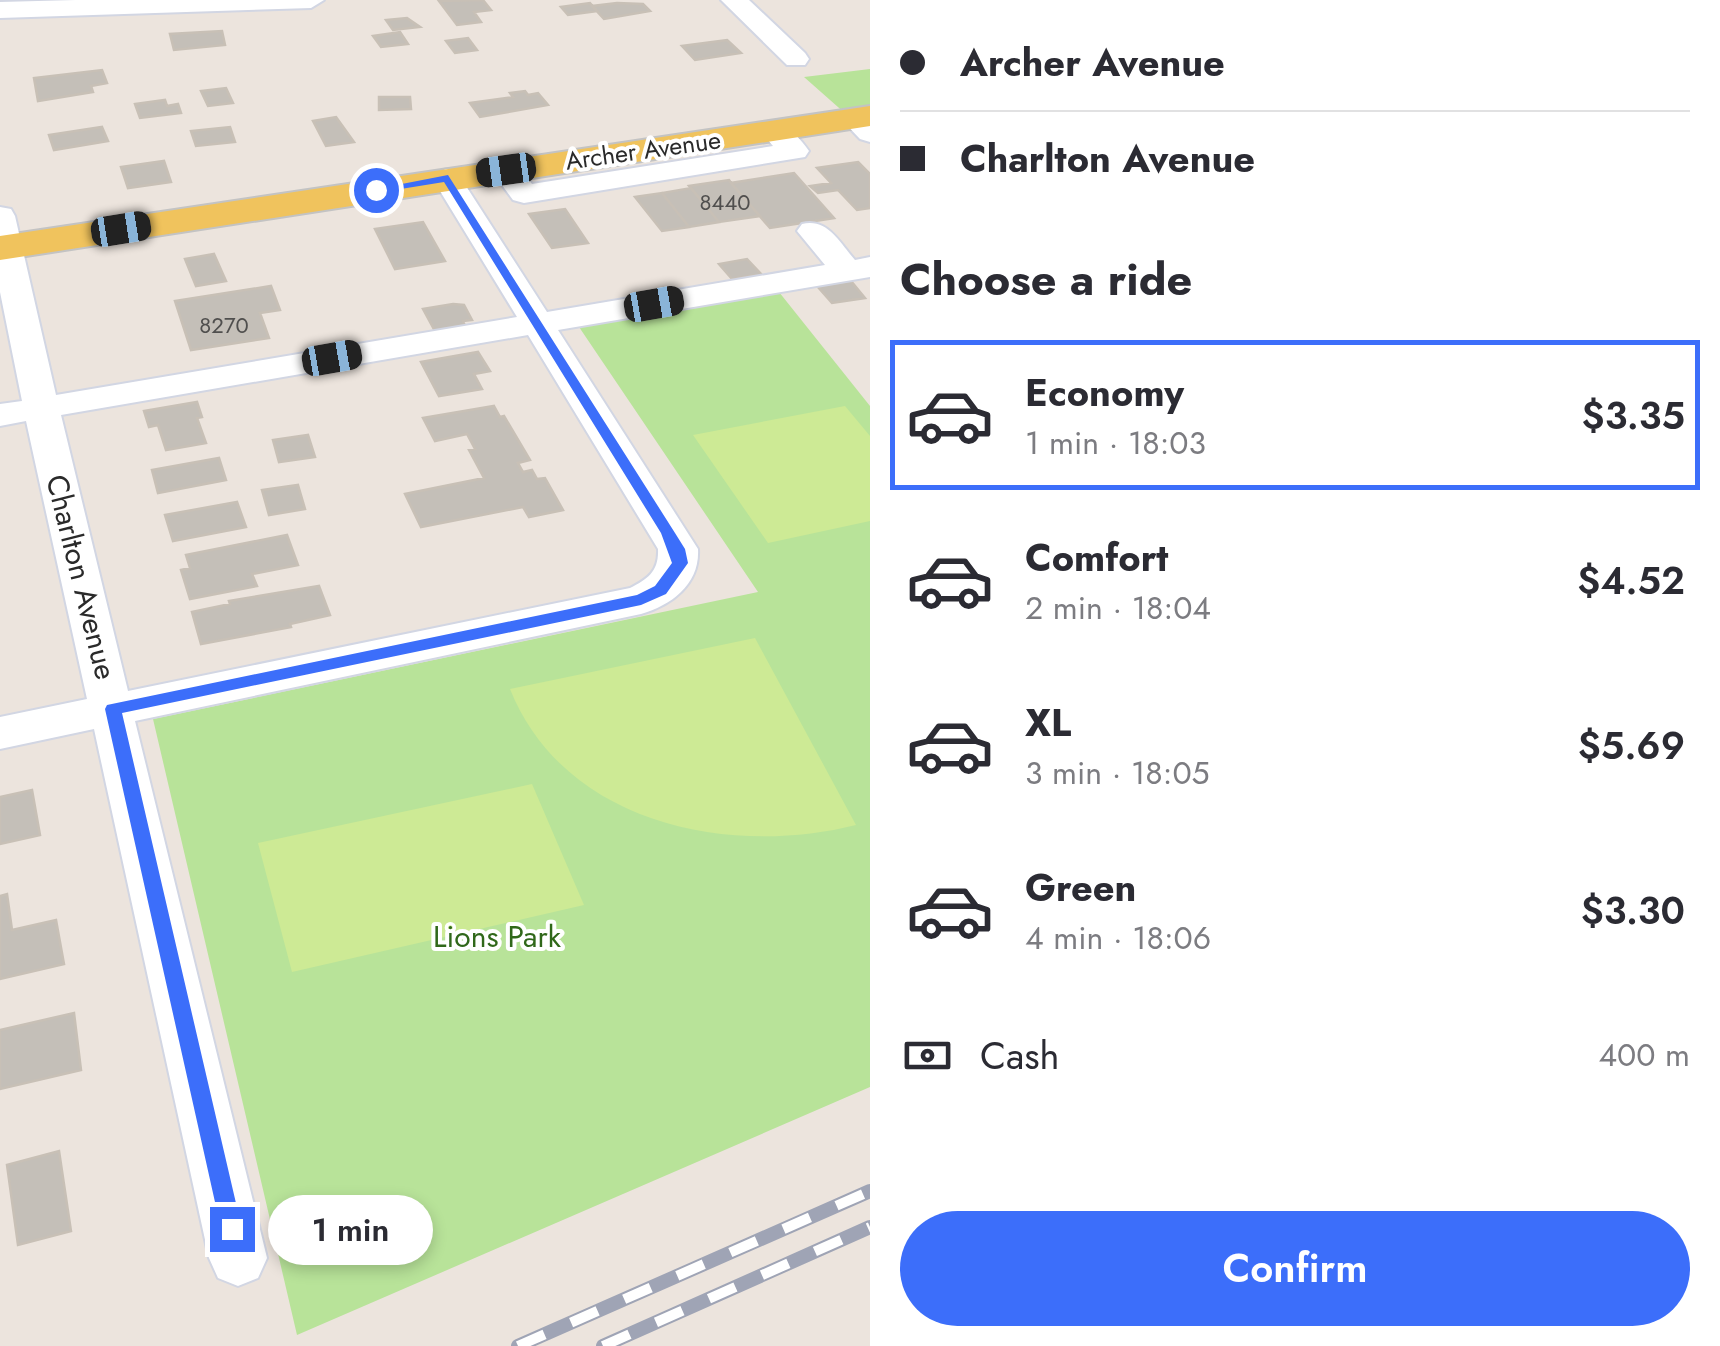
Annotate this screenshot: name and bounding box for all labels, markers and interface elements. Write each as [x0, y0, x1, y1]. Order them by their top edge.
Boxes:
text: Archer Avenue [960, 35, 1225, 90]
street label: Archer Avenue [563, 121, 723, 179]
text: Charlton Avenue [960, 131, 1255, 186]
car [474, 151, 538, 189]
route start [354, 168, 399, 213]
house number: 8440 [700, 186, 750, 218]
car [89, 209, 153, 249]
text: Choose a ride [900, 247, 1192, 312]
car [622, 284, 686, 324]
house number: 8270 [199, 309, 249, 341]
car [300, 338, 364, 378]
text: Economy [1025, 365, 1184, 420]
icon: car [905, 370, 995, 460]
text: $3.35 [1582, 388, 1685, 443]
text: 1 min · 18:03 [1025, 420, 1206, 466]
street label: Charlton Avenue [35, 470, 128, 684]
text: Comfort [1025, 530, 1168, 585]
icon: car [905, 535, 995, 625]
text: $4.52 [1577, 553, 1685, 608]
text: 2 min · 18:04 [1025, 585, 1211, 631]
text: XL [1025, 695, 1071, 750]
icon: car [905, 700, 995, 790]
text: $5.69 [1578, 718, 1685, 773]
text: 3 min · 18:05 [1025, 750, 1210, 796]
text: Green [1025, 860, 1136, 915]
icon: car [905, 865, 995, 955]
text: $3.30 [1581, 883, 1685, 938]
park label: Lions Park [433, 915, 562, 958]
text: 4 min · 18:06 [1025, 915, 1211, 961]
icon: cash [900, 1028, 955, 1083]
text: Cash [980, 1028, 1060, 1083]
text: 400 m [1598, 1032, 1690, 1078]
callout: 1 min [267, 1194, 432, 1264]
route end [210, 1207, 255, 1252]
text: 1 min [312, 1207, 389, 1253]
button: Confirm [900, 1211, 1690, 1326]

